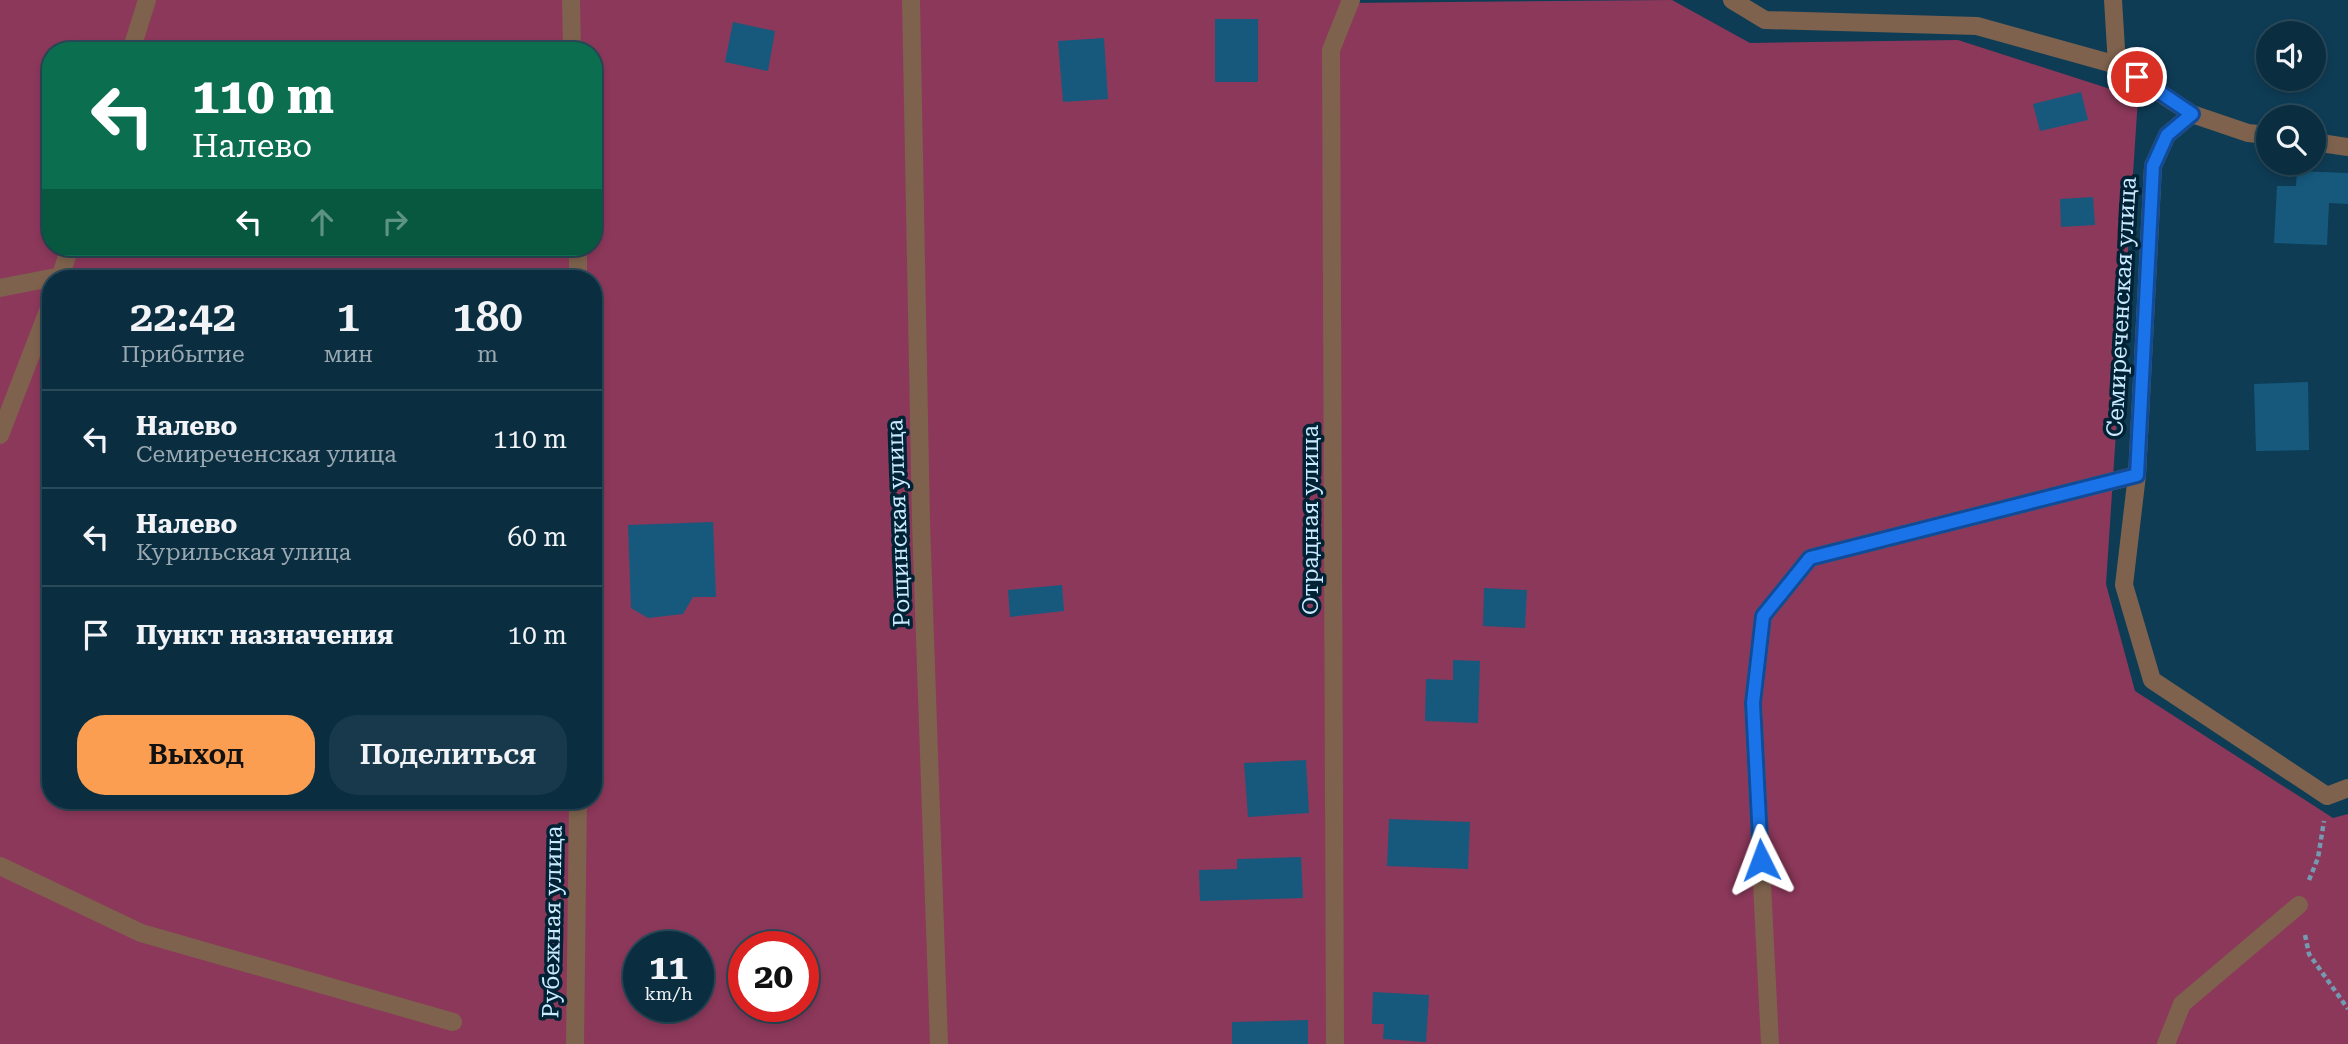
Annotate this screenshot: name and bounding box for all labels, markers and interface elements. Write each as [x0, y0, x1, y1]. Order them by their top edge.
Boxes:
map controls [2256, 21, 2326, 175]
button: sound [2256, 21, 2326, 91]
pin [2107, 47, 2167, 107]
icon: arrive [2118, 58, 2156, 96]
text: 110 m [192, 68, 334, 125]
icon: left [77, 70, 168, 161]
button: search [2256, 105, 2326, 175]
text: Налево [192, 127, 312, 165]
street label: Семиреченская улица [2101, 176, 2142, 438]
icon: left [230, 203, 268, 241]
icon: ahead [303, 203, 341, 241]
icon: right [376, 203, 414, 241]
text: 22:42 [130, 292, 236, 341]
text: 1 [337, 292, 360, 341]
text: 180 [452, 292, 523, 341]
text: Прибытие [121, 341, 245, 368]
text: мин [324, 341, 373, 368]
text: m [477, 341, 498, 368]
text: Налево [136, 411, 237, 441]
street label: Рощинская улица [881, 418, 916, 627]
icon: left [77, 420, 115, 458]
text: 110 m [493, 424, 567, 454]
street label: Отрадная улица [1297, 425, 1324, 615]
text: Семиреченская улица [136, 441, 397, 468]
text: Налево [136, 509, 237, 539]
icon: left [77, 518, 115, 556]
text: 60 m [508, 522, 567, 552]
text: Курильская улица [136, 539, 351, 566]
icon: arrive [77, 616, 115, 654]
text: Пункт назначения [136, 620, 393, 650]
text: 10 m [508, 620, 567, 650]
button: Выход [77, 715, 315, 795]
button: Поделиться [329, 715, 567, 795]
position arrow [1724, 823, 1798, 897]
street label: Рубежная улица [537, 825, 568, 1019]
speed limit sign: 20 [728, 931, 819, 1022]
text: 11 [649, 947, 688, 988]
text: km/h [644, 983, 693, 1004]

